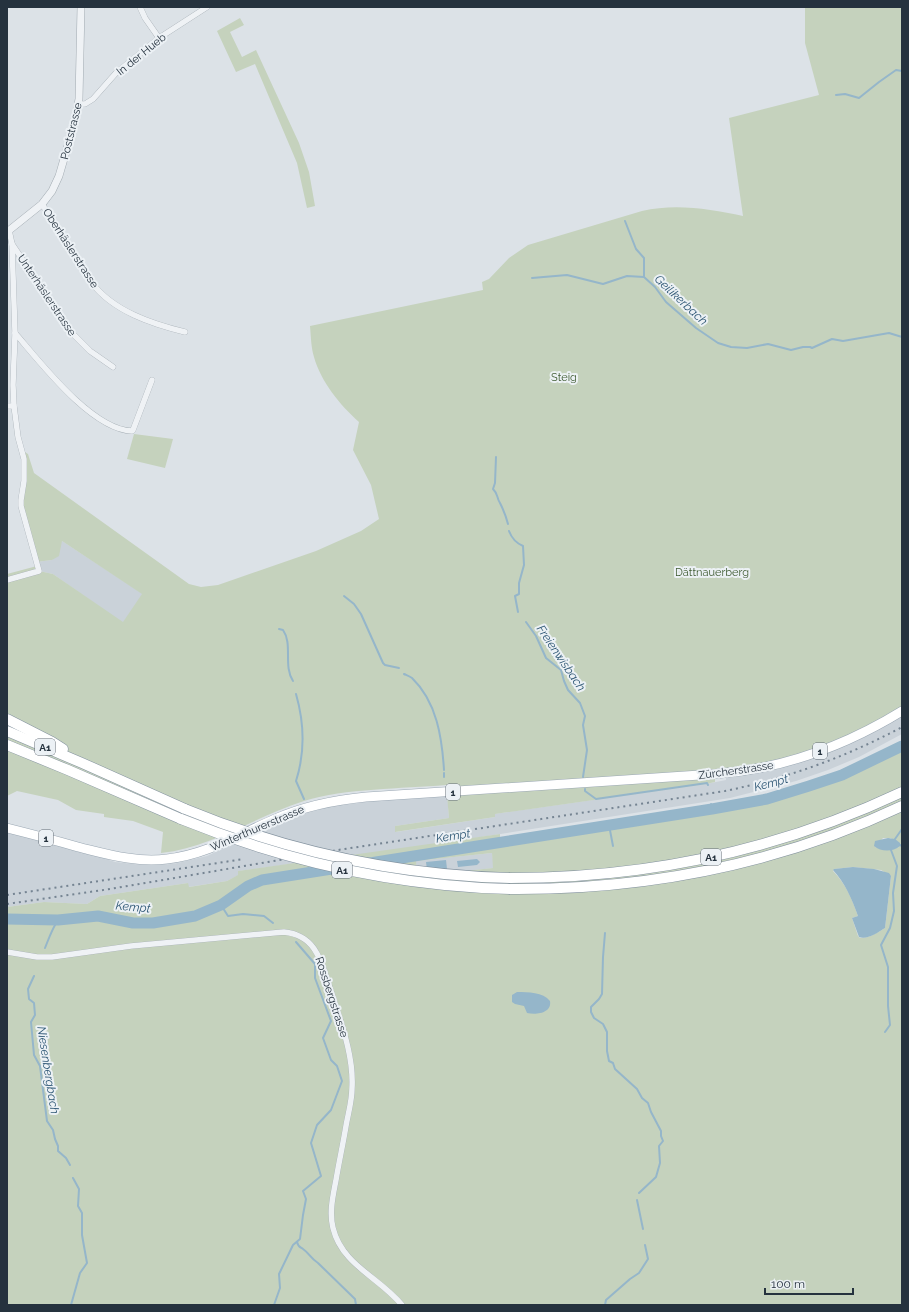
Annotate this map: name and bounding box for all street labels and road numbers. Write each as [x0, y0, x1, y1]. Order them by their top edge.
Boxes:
street label: In der Hueb [114, 30, 169, 78]
street label: Poststrasse [58, 101, 85, 161]
street label: Oberhäslerstrasse [40, 206, 101, 291]
street label: Unterhäslerstrasse [15, 252, 79, 339]
road number: A1 [35, 739, 55, 755]
road number: 1 [813, 743, 827, 759]
street label: Zürcherstrasse [698, 759, 775, 782]
road number: 1 [446, 784, 460, 800]
street label: Winterthurerstrasse [208, 803, 307, 854]
road number: 1 [39, 830, 53, 846]
road number: A1 [701, 849, 721, 865]
road number: A1 [332, 862, 352, 878]
street label: Rossbergstrasse [312, 955, 351, 1040]

